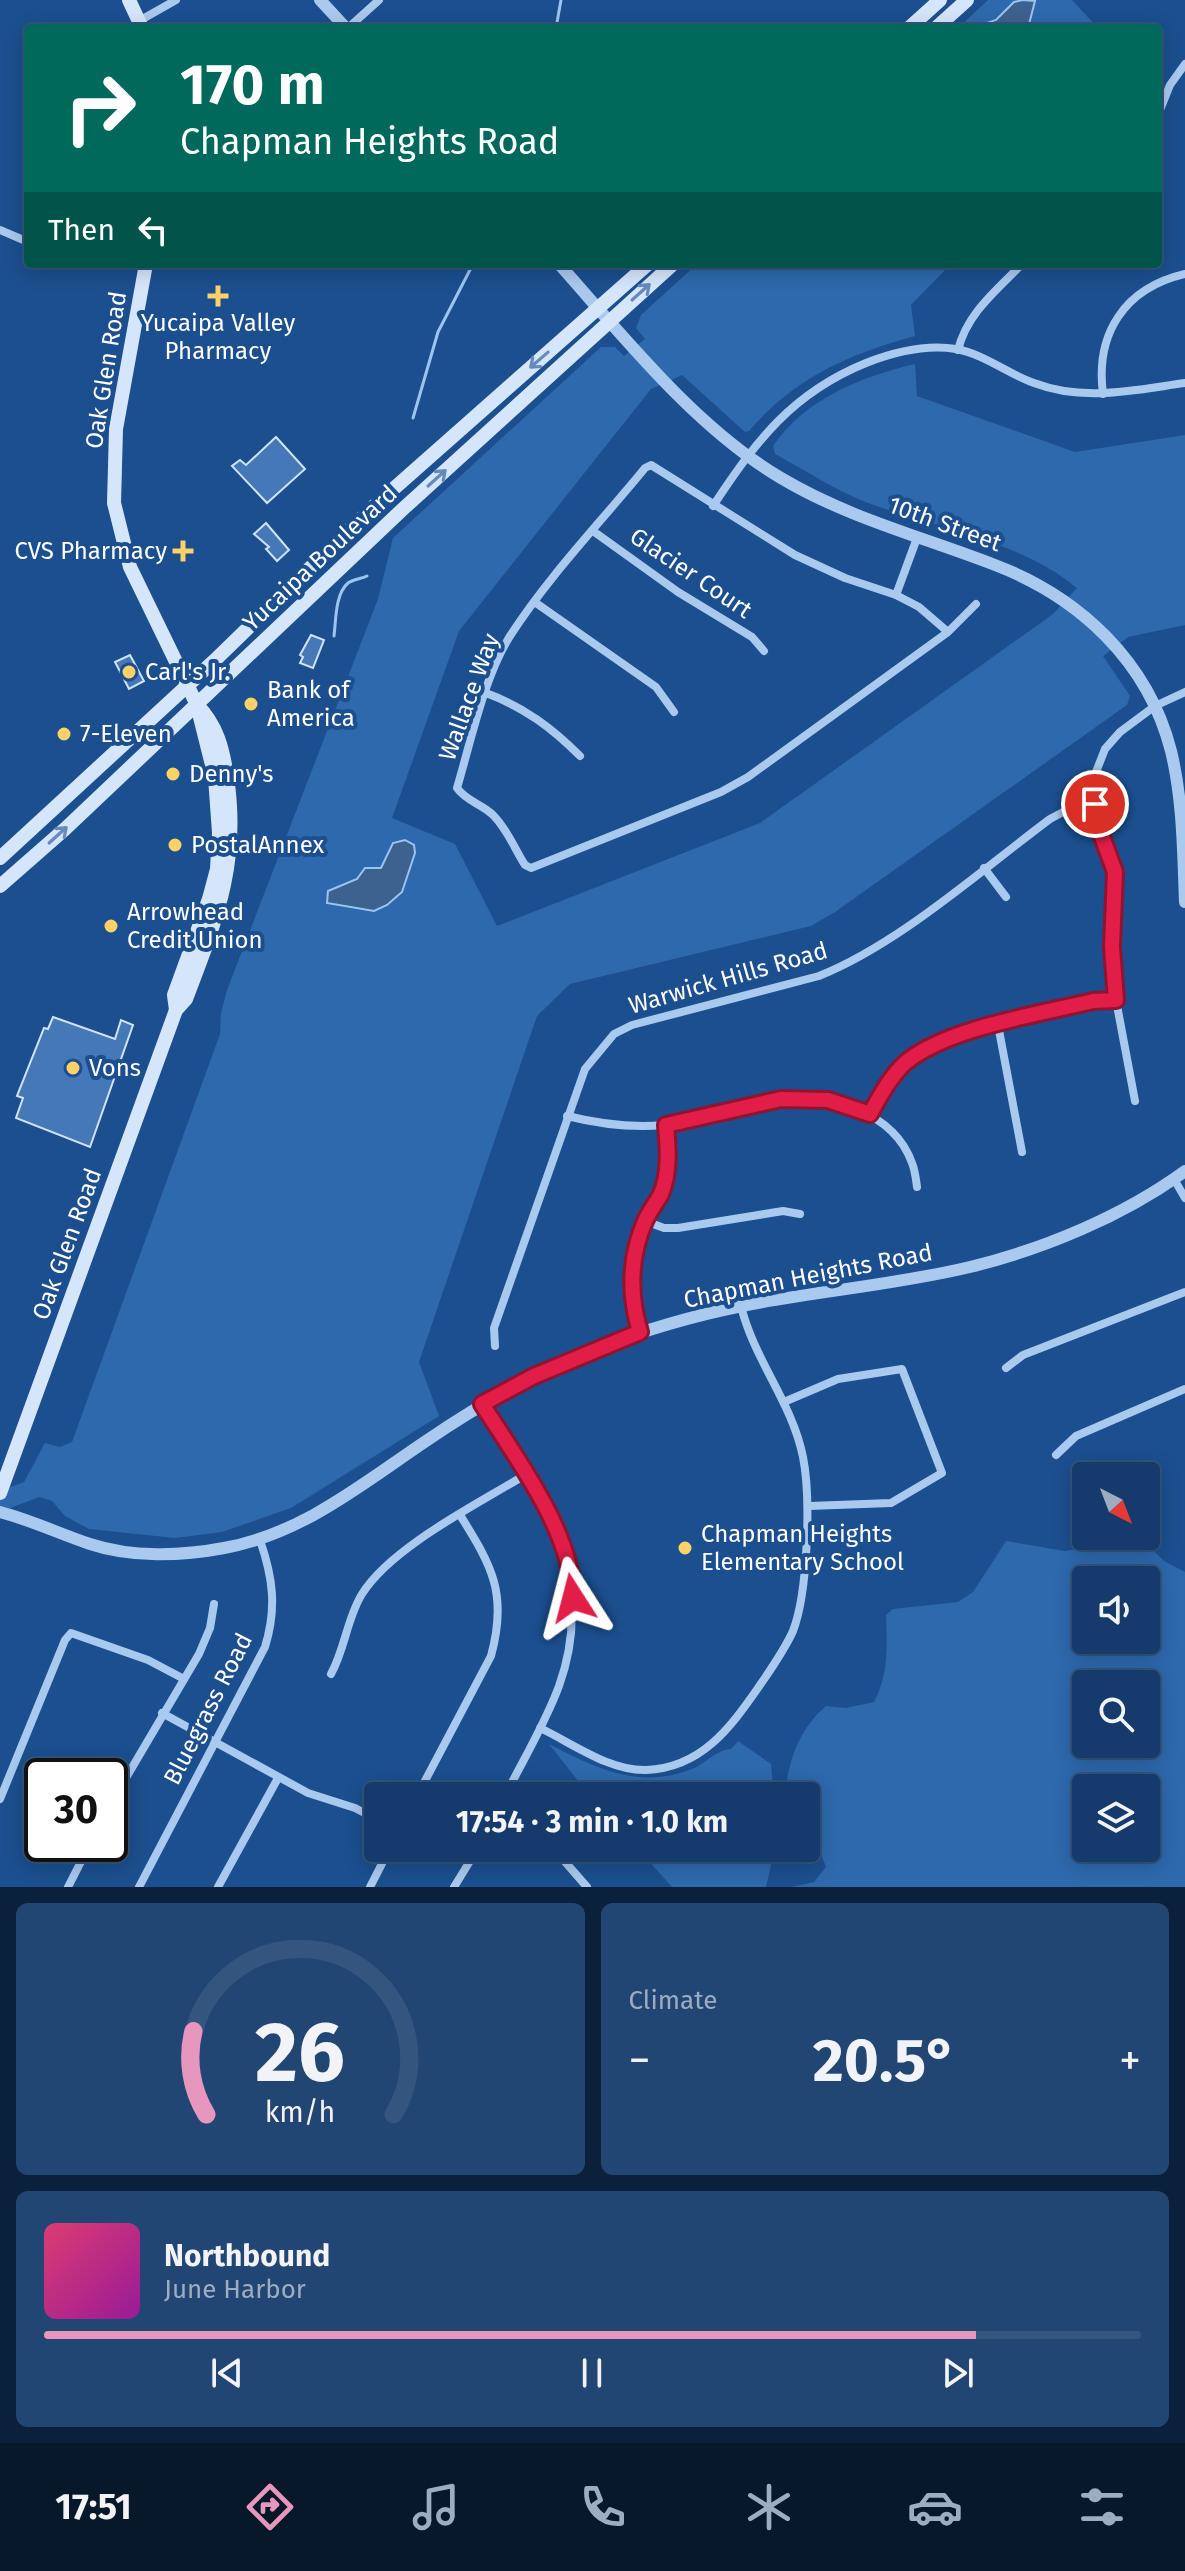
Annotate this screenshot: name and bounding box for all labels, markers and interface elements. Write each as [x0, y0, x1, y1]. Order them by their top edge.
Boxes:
text: 170 m [180, 52, 325, 119]
icon: right [48, 56, 152, 160]
text: Chapman Heights Road [180, 120, 559, 164]
icon: left [131, 208, 175, 252]
text: Then [48, 212, 115, 248]
one-way arrow [631, 284, 651, 302]
marker: Yucaipa Valley Pharmacy [209, 287, 227, 305]
street label: Oak Glen Road [80, 289, 132, 451]
place label: Yucaipa Valley Pharmacy [141, 309, 295, 365]
one-way arrow [530, 350, 550, 368]
one-way arrow [426, 470, 446, 488]
street label: Yucaipa Boulevard [237, 479, 403, 637]
street label: 10th Street [885, 491, 1006, 557]
street label: Glacier Court [625, 522, 758, 624]
place label: CVS Pharmacy [14, 537, 167, 565]
marker: CVS Pharmacy [174, 542, 192, 560]
street label: Wallace Way [433, 630, 505, 764]
place label: Carl's Jr. [145, 658, 230, 686]
marker: Carl's Jr. [120, 663, 138, 681]
place label: Bank of America [267, 676, 355, 732]
marker: Bank of America [242, 695, 260, 713]
place label: 7-Eleven [80, 720, 172, 748]
marker: 7-Eleven [55, 725, 73, 743]
place label: Denny's [189, 760, 274, 788]
marker: Denny's [164, 765, 182, 783]
pin [1061, 770, 1129, 838]
icon: arrive [1073, 782, 1117, 826]
one-way arrow [48, 826, 68, 844]
place label: PostalAnnex [191, 831, 325, 859]
marker: PostalAnnex [166, 836, 184, 854]
place label: Arrowhead Credit Union [127, 898, 263, 954]
marker: Arrowhead Credit Union [102, 917, 120, 935]
street label: Warwick Hills Road [625, 936, 831, 1020]
place label: Vons [89, 1054, 141, 1082]
marker: Vons [64, 1059, 82, 1077]
street label: Oak Glen Road [27, 1165, 107, 1323]
street label: Chapman Heights Road [681, 1238, 935, 1314]
north arrow [1072, 1462, 1160, 1550]
map controls [1072, 1462, 1160, 1862]
place label: Chapman Heights Elementary School [701, 1520, 904, 1576]
marker: Chapman Heights Elementary School [676, 1539, 694, 1557]
position arrow [531, 1556, 615, 1640]
button: sound [1072, 1566, 1160, 1654]
street label: Bluegrass Road [158, 1629, 258, 1789]
button: search [1072, 1670, 1160, 1758]
speed limit sign: 30 [24, 1758, 128, 1862]
button: layers [1072, 1774, 1160, 1862]
text: 17:54 · 3 min · 1.0 km [456, 1804, 728, 1840]
text: Climate [629, 1985, 717, 2016]
text: 26 [255, 2003, 345, 2103]
text: 20.5° [813, 2025, 957, 2097]
text: − [629, 2034, 651, 2087]
text: + [1119, 2034, 1141, 2087]
text: km/h [265, 2095, 336, 2130]
text: Northbound [164, 2238, 330, 2274]
text: June Harbor [164, 2274, 306, 2305]
icon: previous [205, 2351, 249, 2395]
icon: pause [570, 2351, 614, 2395]
icon: next [936, 2351, 980, 2395]
icon: directions [242, 2479, 298, 2535]
icon: music [408, 2479, 464, 2535]
icon: phone [575, 2479, 631, 2535]
icon: climate [741, 2479, 797, 2535]
icon: car [907, 2479, 963, 2535]
icon: filters [1074, 2479, 1130, 2535]
text: 17:51 [55, 2485, 132, 2529]

